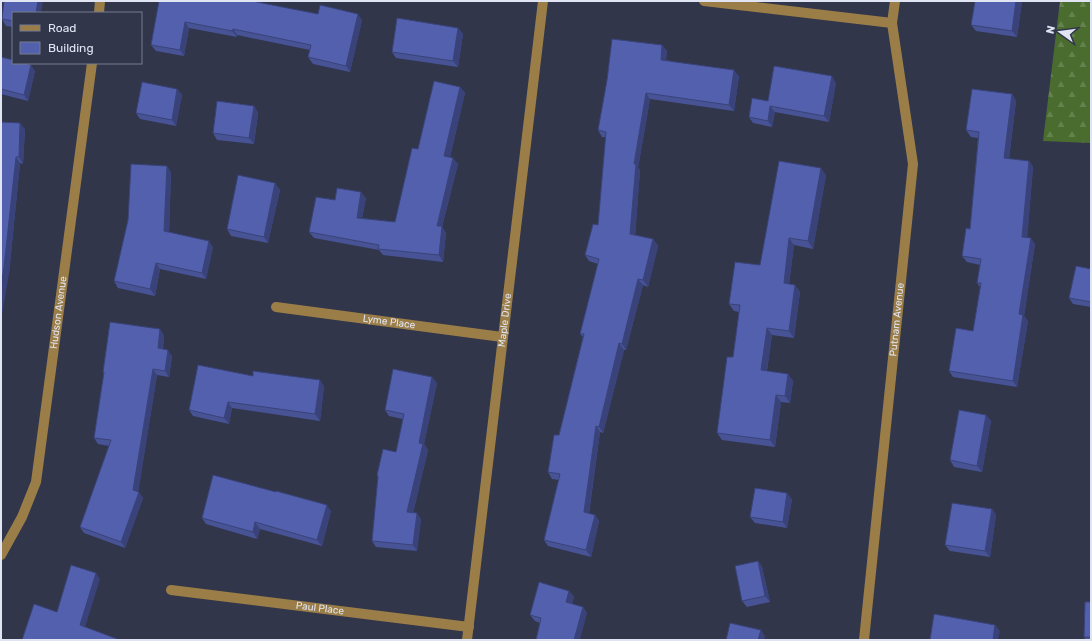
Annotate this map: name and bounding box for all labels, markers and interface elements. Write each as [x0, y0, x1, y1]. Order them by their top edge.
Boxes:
legend [12, 12, 142, 64]
north arrow [1040, 12, 1080, 52]
text: Road [48, 21, 76, 35]
text: N [1044, 24, 1058, 35]
text: Building [48, 41, 94, 55]
street label: Hudson Avenue [48, 275, 69, 350]
street label: Putnam Avenue [887, 282, 907, 357]
street label: Maple Drive [496, 292, 514, 348]
street label: Lyme Place [362, 313, 416, 331]
street label: Paul Place [295, 600, 345, 617]

